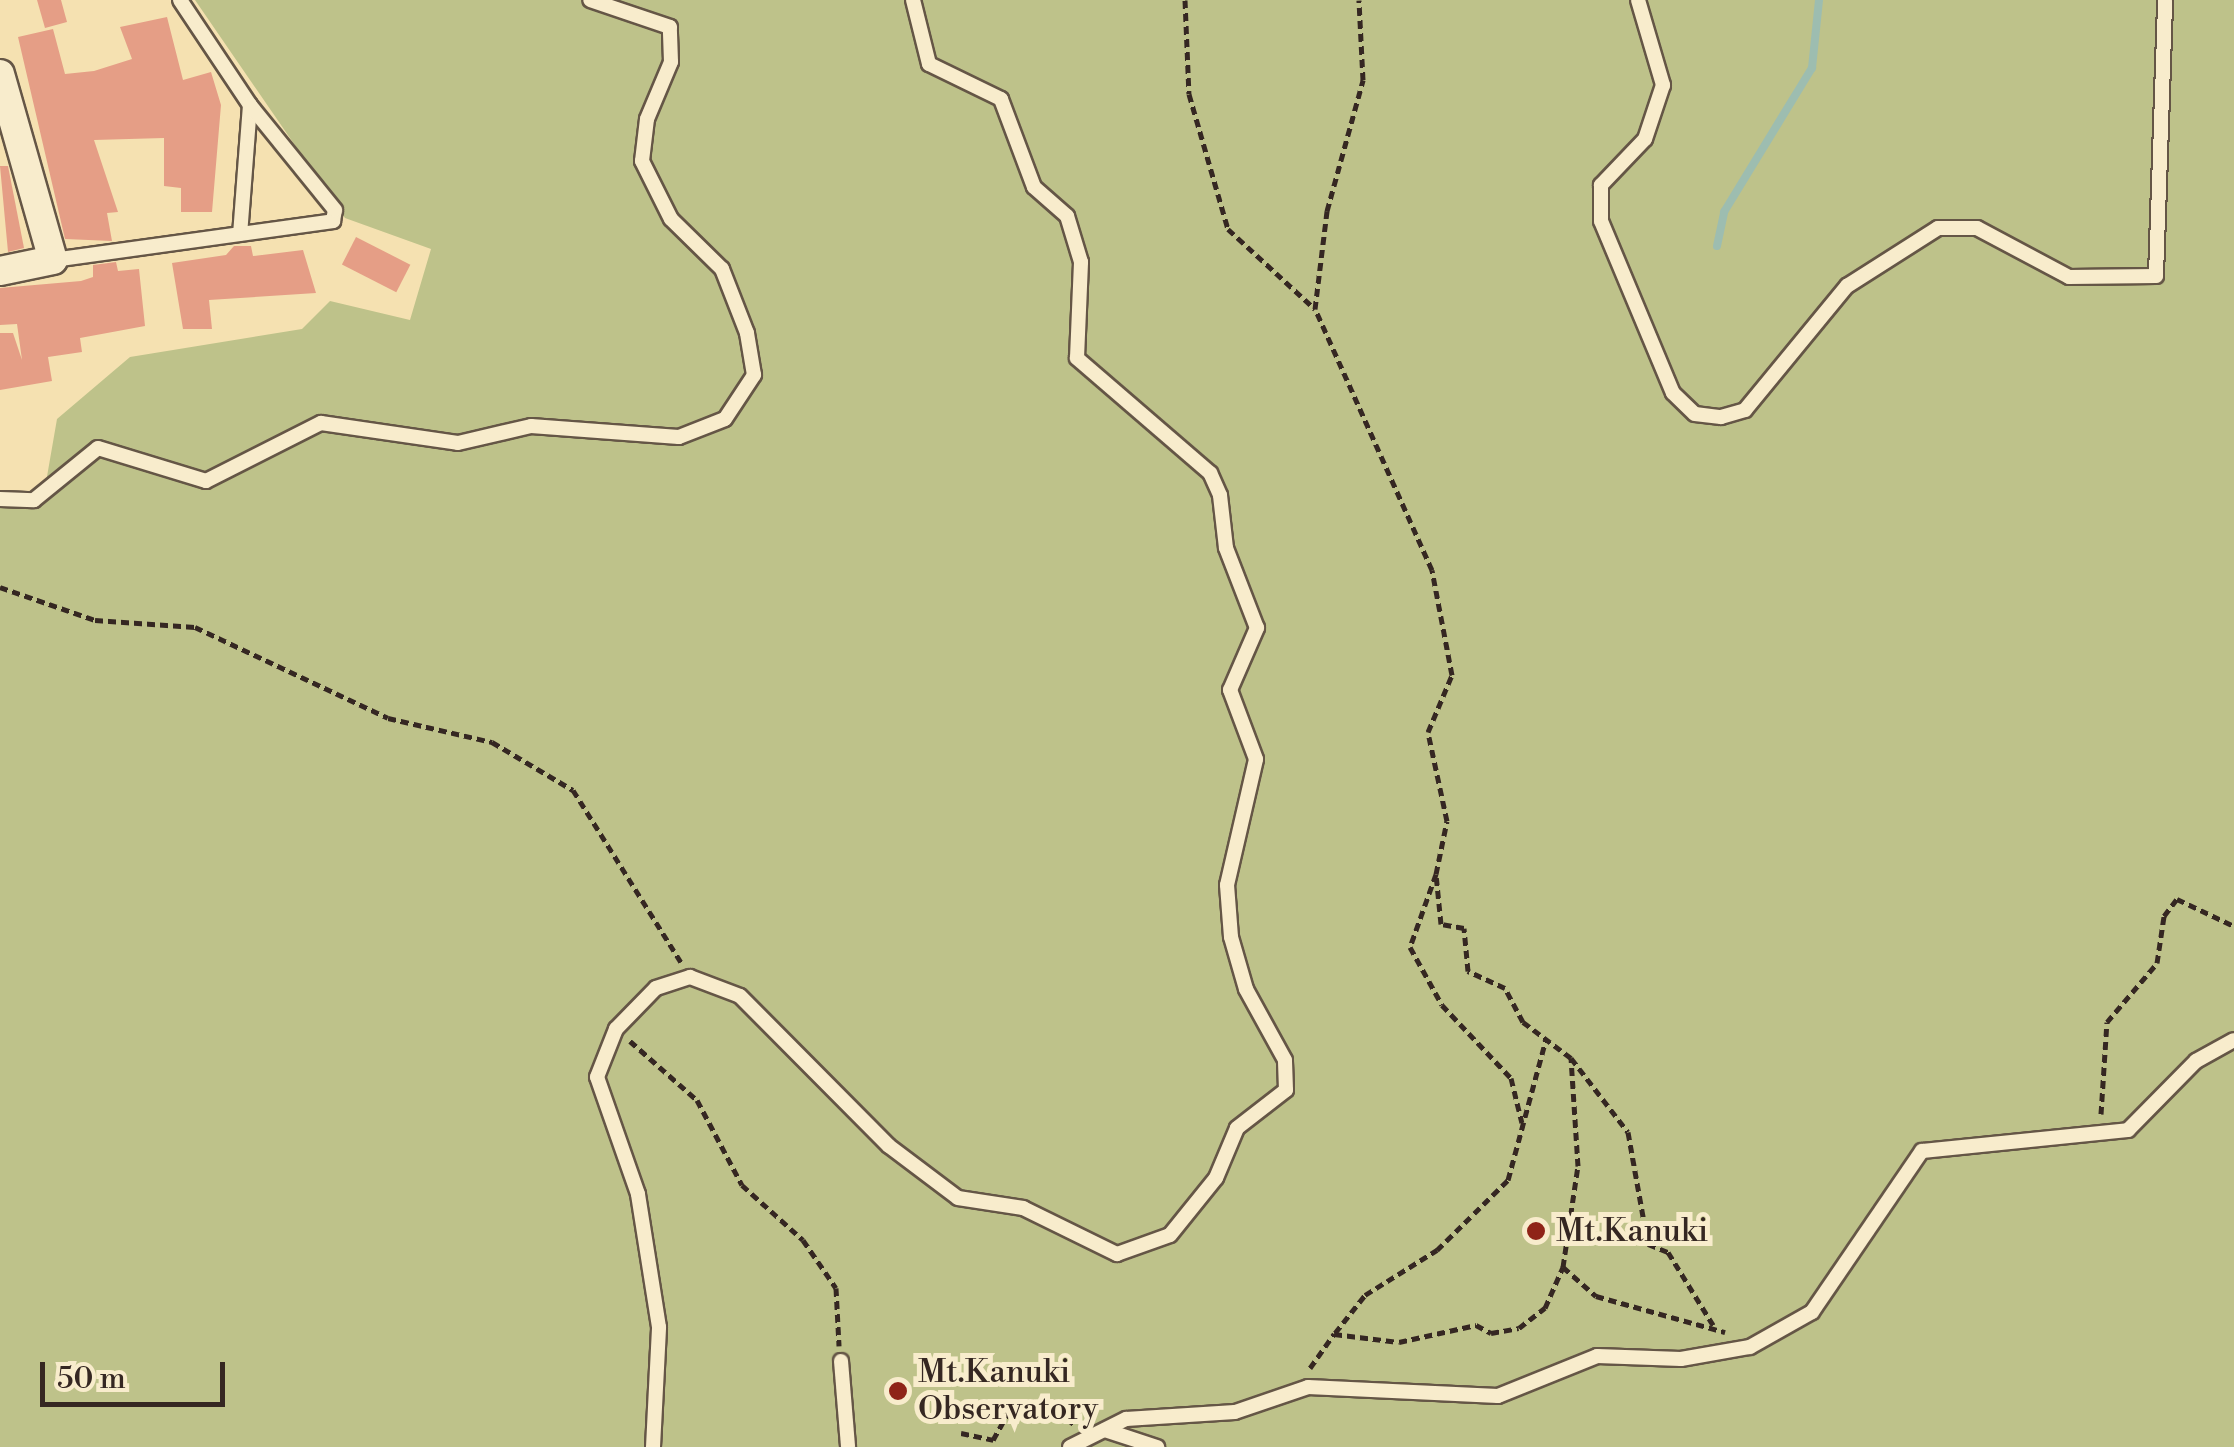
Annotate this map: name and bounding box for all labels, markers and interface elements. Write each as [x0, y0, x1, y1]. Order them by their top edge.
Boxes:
place label: Mt.Kanuki [1556, 1212, 1708, 1250]
marker: Mt.Kanuki [1525, 1220, 1547, 1242]
scale bar [45, 1342, 230, 1404]
place label: Mt.Kanuki Observatory [918, 1354, 1098, 1429]
text: 50 m [57, 1360, 126, 1398]
marker: Mt.Kanuki Observatory [887, 1380, 909, 1402]

